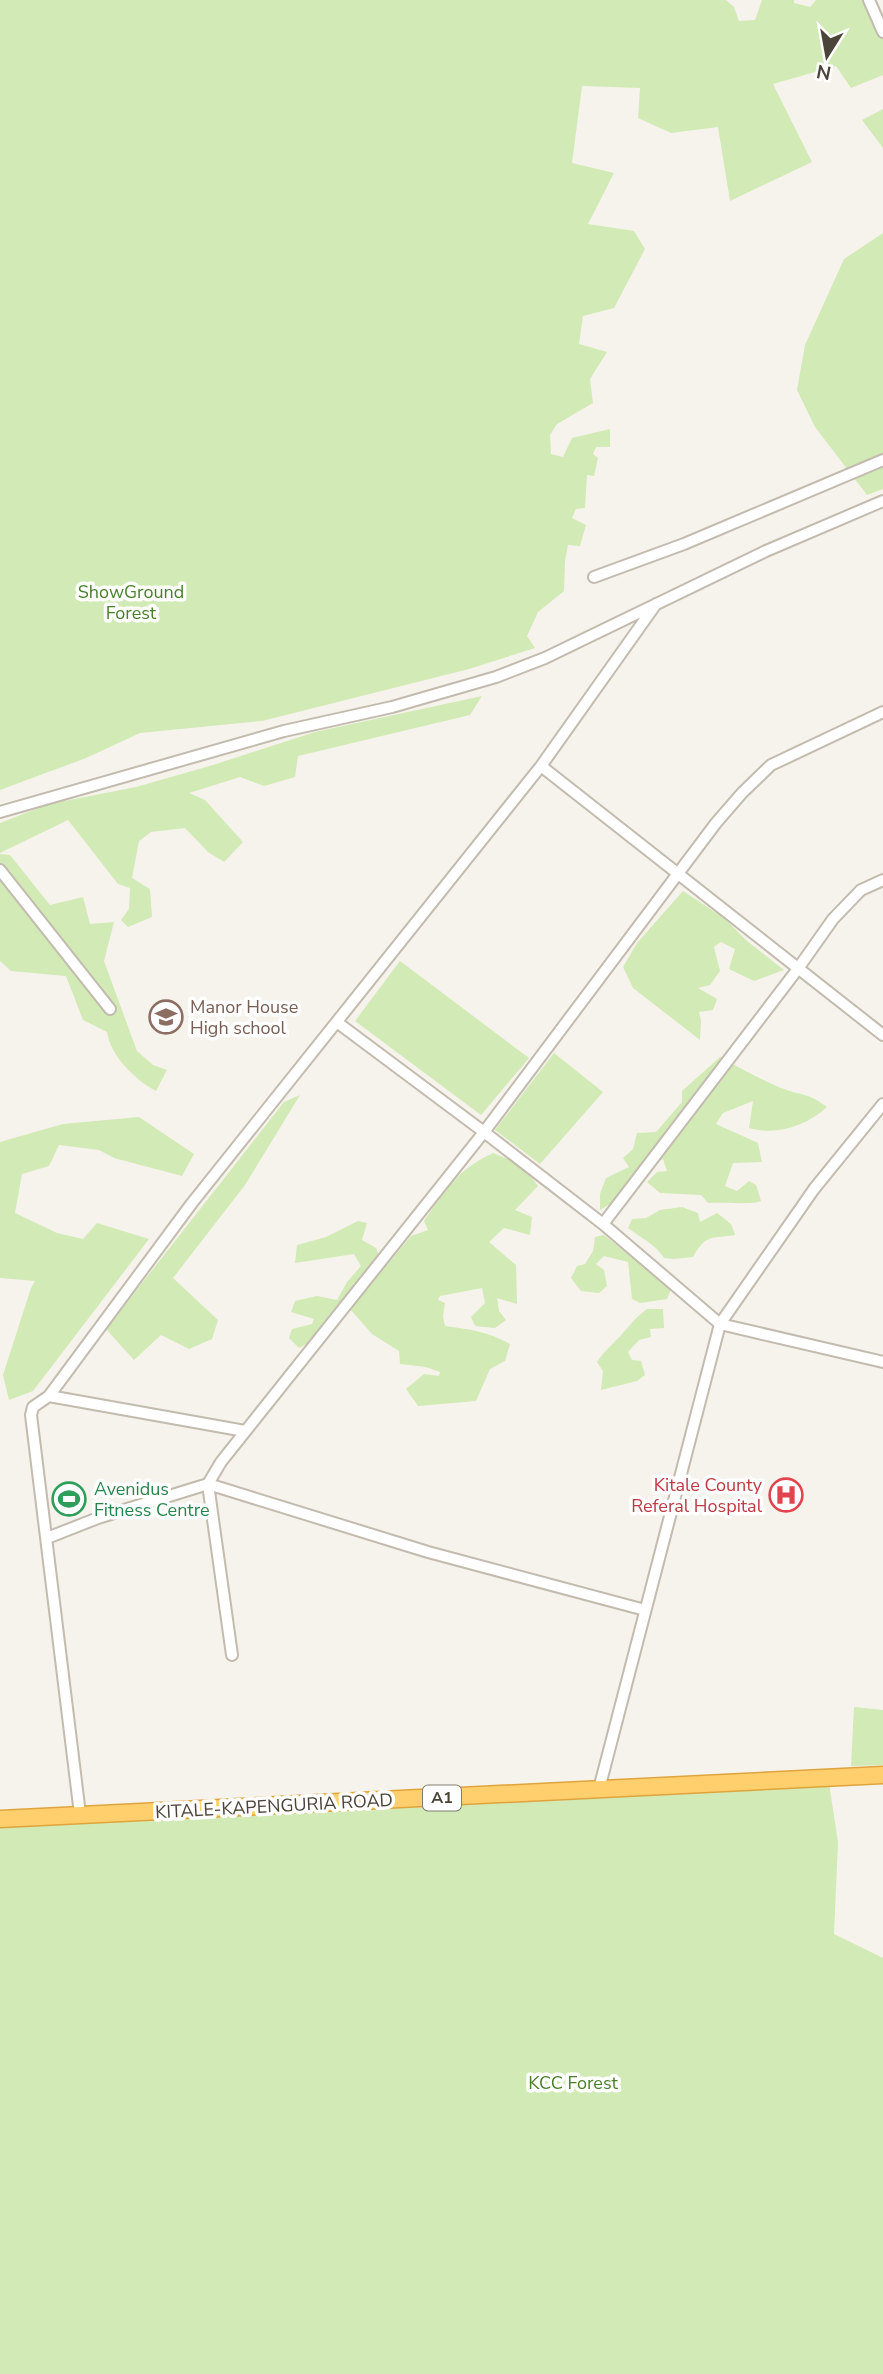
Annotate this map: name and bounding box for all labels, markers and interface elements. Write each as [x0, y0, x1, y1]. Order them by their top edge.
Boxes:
north arrow [792, 21, 862, 91]
text: N [814, 58, 833, 86]
park label: ShowGround Forest [78, 580, 184, 625]
place label: Manor House High school [190, 995, 298, 1040]
school or university icon: Manor House High school [147, 998, 185, 1036]
place label: Kitale County Referal Hospital [631, 1473, 763, 1518]
hospital icon: Kitale County Referal Hospital [767, 1476, 805, 1514]
place label: Avenidus Fitness Centre [94, 1477, 210, 1522]
sports icon: Avenidus Fitness Centre [50, 1480, 88, 1518]
road number: A1 [423, 1786, 461, 1810]
street label: KITALE-KAPENGURIA ROAD [155, 1788, 393, 1824]
park label: KCC Forest [528, 2071, 618, 2095]

